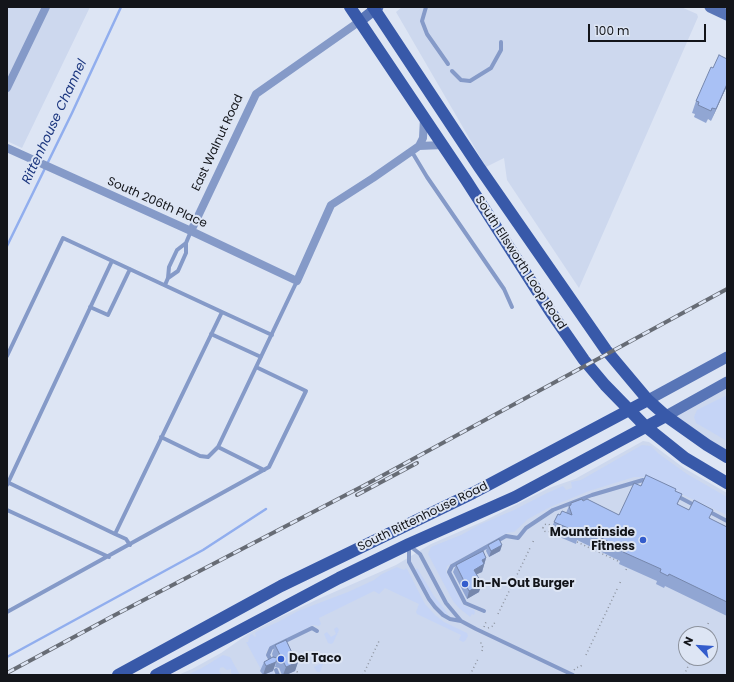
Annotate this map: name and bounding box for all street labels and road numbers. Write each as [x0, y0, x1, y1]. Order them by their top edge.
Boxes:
street label: East Walnut Road [189, 92, 247, 194]
street label: South 206th Place [105, 175, 209, 231]
street label: South Ellsworth Loop Road [471, 194, 569, 332]
street label: South Rittenhouse Road [356, 479, 490, 555]

